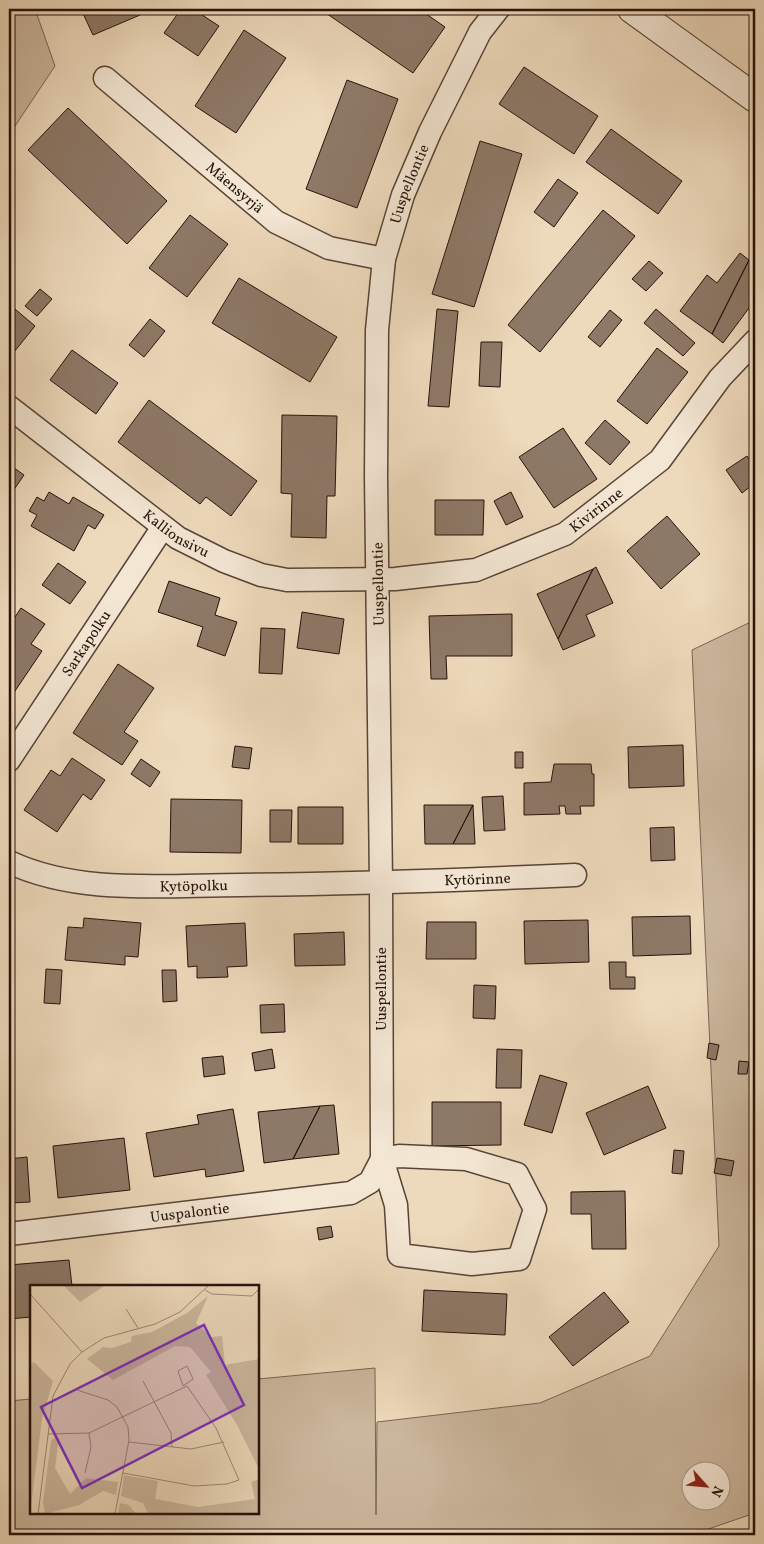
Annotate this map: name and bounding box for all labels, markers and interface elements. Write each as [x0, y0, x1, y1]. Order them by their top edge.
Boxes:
street label: Uuspellontie [386, 142, 435, 227]
street label: Mäensyrjä [201, 158, 268, 219]
street label: Kivirinne [566, 483, 628, 539]
street label: Kallionsivu [138, 505, 212, 564]
street label: Uuspellontie [368, 542, 391, 626]
street label: Sarkapolku [58, 607, 117, 681]
street label: Kytörinne [444, 869, 511, 892]
street label: Kytöpolku [160, 876, 228, 898]
street label: Uuspellontie [372, 947, 393, 1031]
street label: Uuspalontie [149, 1199, 231, 1229]
inset map [30, 1285, 259, 1514]
north arrow [682, 1462, 732, 1512]
text: N [705, 1482, 727, 1500]

